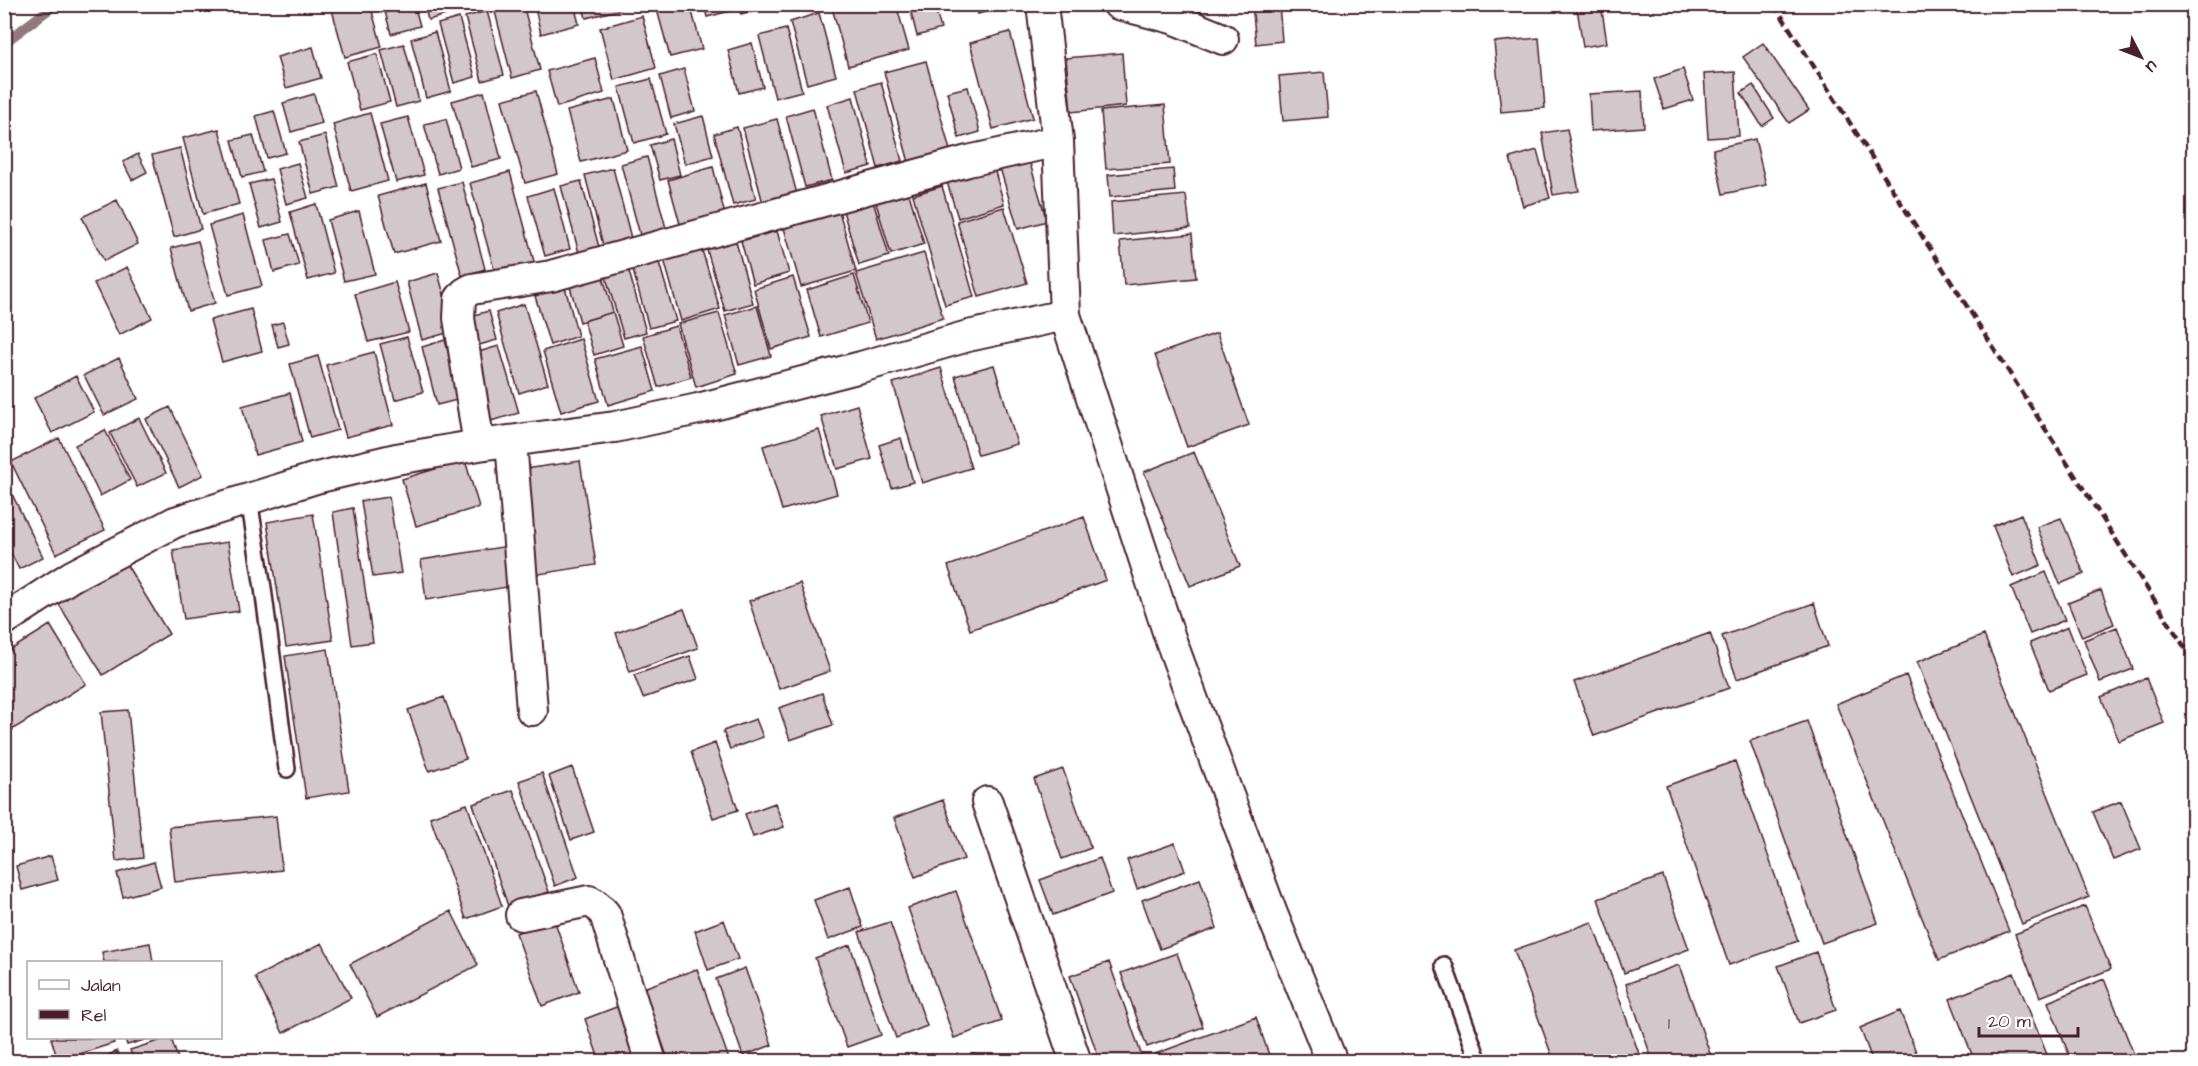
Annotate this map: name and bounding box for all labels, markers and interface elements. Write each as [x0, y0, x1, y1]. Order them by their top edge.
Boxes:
north arrow [2111, 27, 2171, 87]
text: U [2140, 56, 2163, 77]
legend [27, 961, 222, 1039]
text: Jalan [81, 973, 121, 998]
scale bar [1979, 1000, 2078, 1038]
text: Rel [81, 1003, 107, 1028]
text: 20 m [1988, 1009, 2031, 1034]
house number: 1 [1668, 1011, 1670, 1036]

